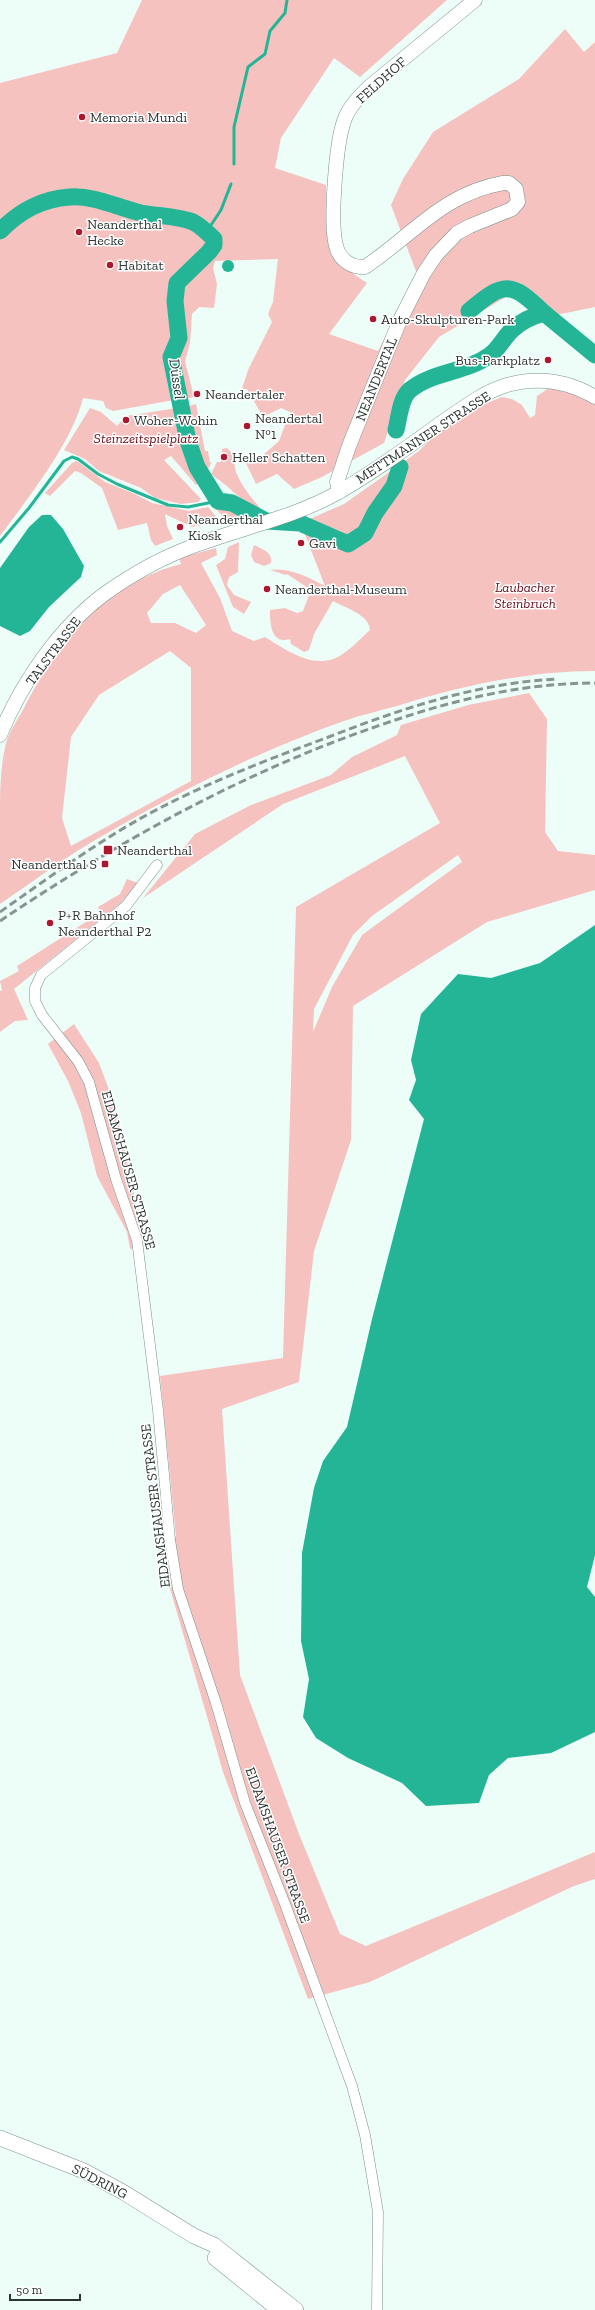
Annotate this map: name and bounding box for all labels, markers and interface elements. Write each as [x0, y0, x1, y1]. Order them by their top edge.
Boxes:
street label: FELDHOF [353, 53, 410, 107]
place label: Memoria Mundi [90, 109, 187, 126]
marker: Memoria Mundi [77, 112, 87, 122]
place label: Neanderthal Hecke [87, 216, 162, 249]
marker: Neanderthal Hecke [74, 227, 84, 237]
place label: Habitat [118, 257, 165, 274]
marker: Habitat [105, 260, 115, 270]
place label: Auto-Skulpturen-Park [381, 311, 515, 328]
marker: Auto-Skulpturen-Park [368, 314, 378, 324]
street label: NEANDERTAL [352, 334, 401, 424]
place label: Bus-Parkplatz [455, 352, 540, 369]
marker: Bus-Parkplatz [543, 355, 553, 365]
water label: Düssel [165, 358, 189, 400]
place label: Neandertaler [205, 386, 285, 403]
street label: METTMANNER STRASSE [353, 388, 494, 487]
marker: Neandertaler [192, 389, 202, 399]
place label: Neandertal N°1 [255, 410, 322, 443]
place label: Woher-Wohin [134, 412, 218, 429]
marker: Woher-Wohin [121, 415, 131, 425]
marker: Neandertal N°1 [242, 421, 252, 431]
park label: Steinzeitspielplatz [94, 430, 198, 447]
place label: Heller Schatten [232, 449, 325, 466]
marker: Heller Schatten [219, 452, 229, 462]
place label: Neanderthal Kiosk [188, 511, 263, 544]
marker: Neanderthal Kiosk [175, 522, 185, 532]
place label: Gavi [309, 535, 336, 552]
marker: Gavi [296, 538, 306, 548]
park label: Laubacher Steinbruch [494, 579, 556, 612]
place label: Neanderthal-Museum [275, 581, 407, 598]
marker: Neanderthal-Museum [262, 584, 272, 594]
street label: TALSTRASSE [22, 614, 85, 689]
place label: Neanderthal [117, 842, 192, 859]
marker: Neanderthal [102, 844, 114, 856]
place label: Neanderthal S [11, 856, 97, 873]
marker: Neanderthal S [100, 859, 110, 869]
place label: P+R Bahnhof Neanderthal P2 [58, 907, 151, 940]
marker: P+R Bahnhof Neanderthal P2 [45, 918, 55, 928]
street label: EIDAMSHAUSER STRASSE [98, 1089, 159, 1252]
street label: EIDAMSHAUSER STRASSE [137, 1423, 174, 1589]
street label: EIDAMSHAUSER STRASSE [241, 1765, 314, 1925]
street label: SÜDRING [69, 2160, 131, 2203]
scale bar [10, 2276, 80, 2302]
text: 50 m [16, 2283, 43, 2297]

